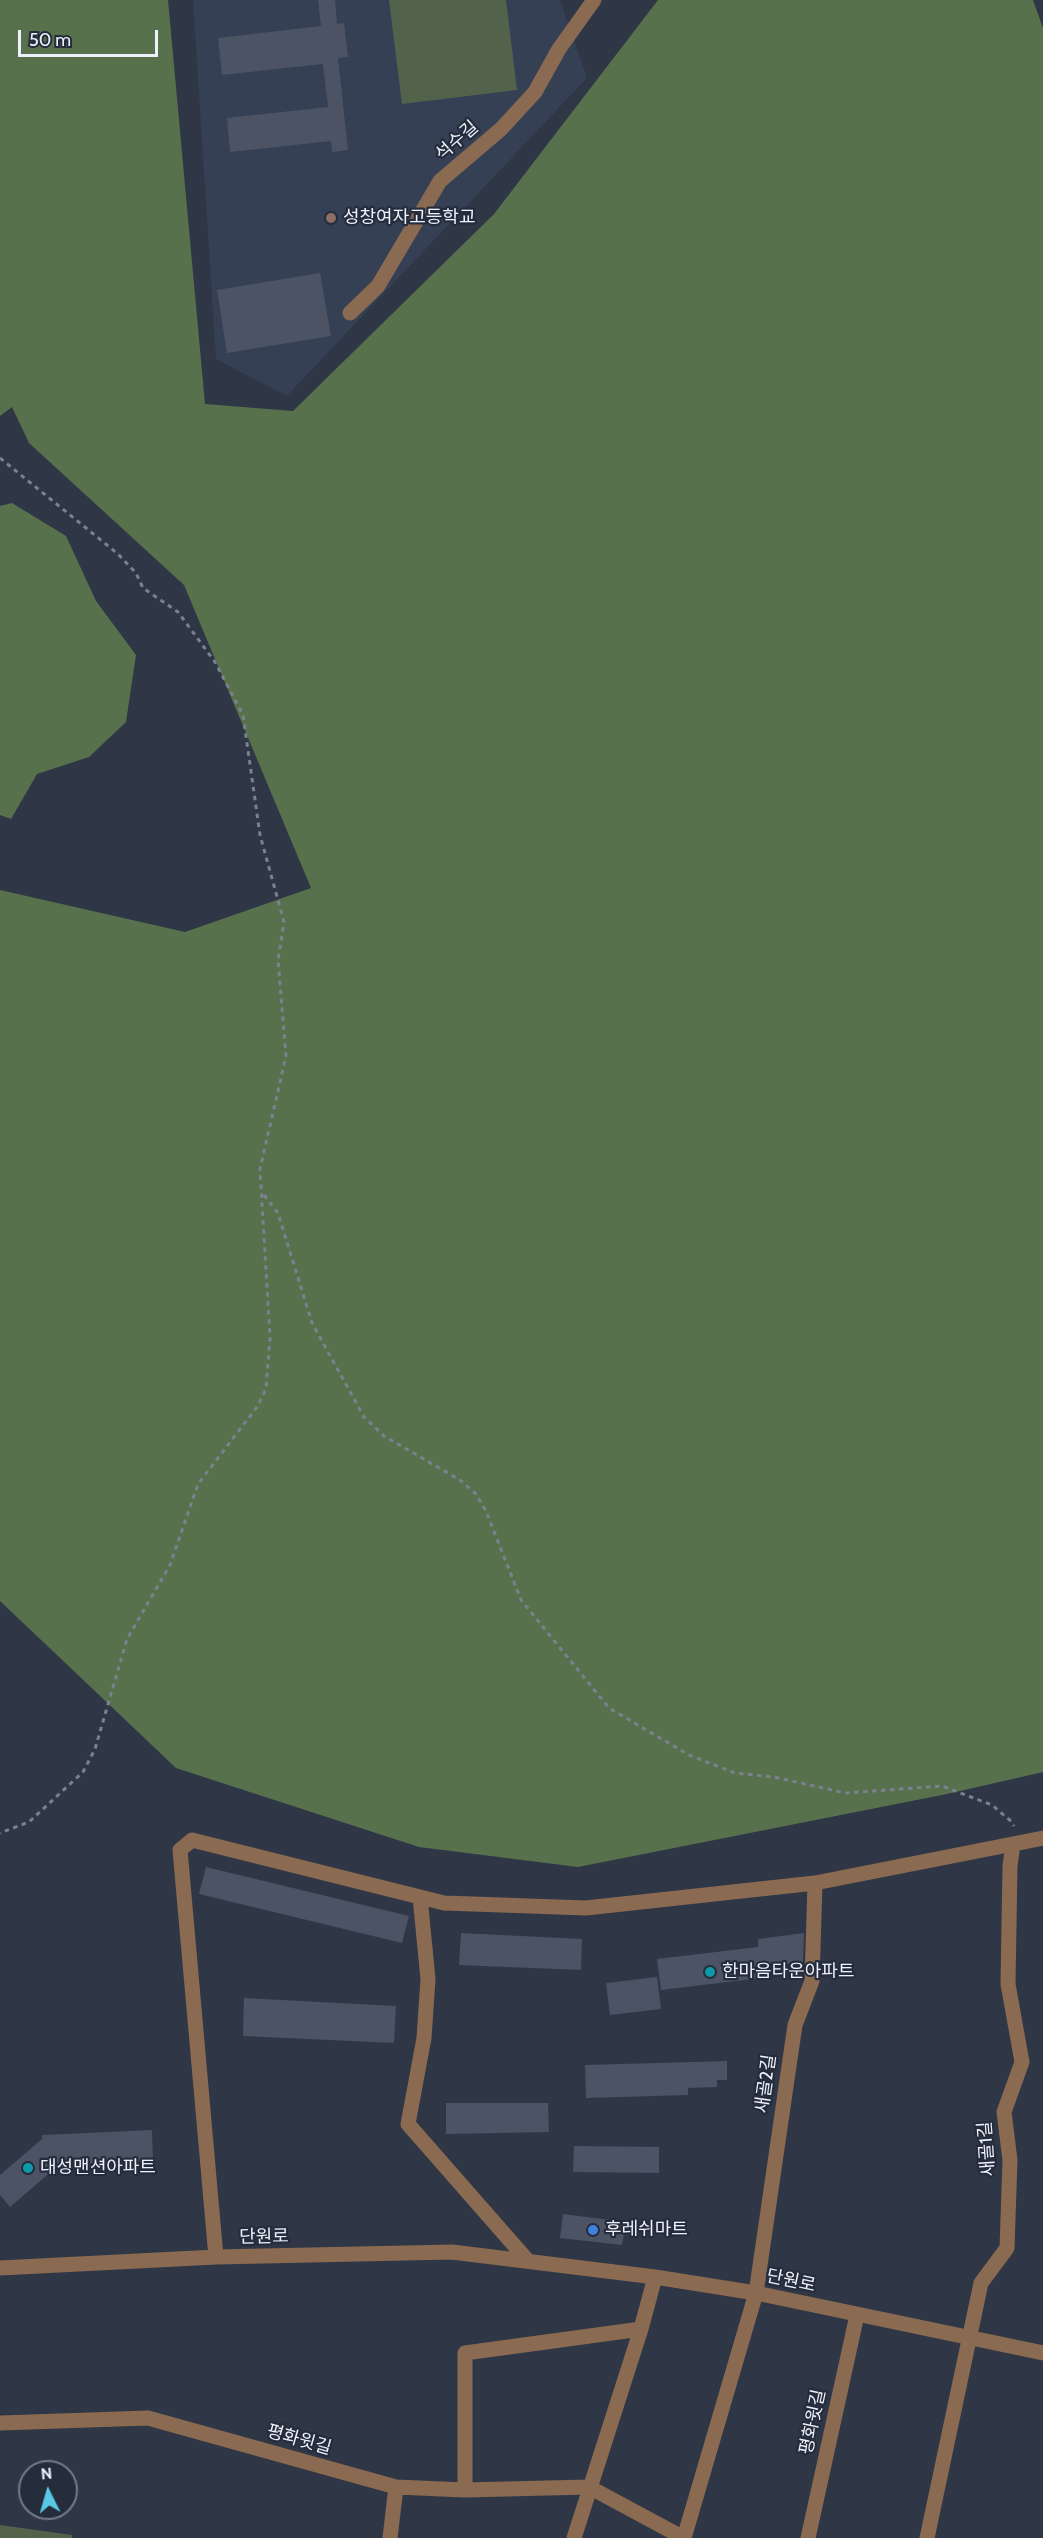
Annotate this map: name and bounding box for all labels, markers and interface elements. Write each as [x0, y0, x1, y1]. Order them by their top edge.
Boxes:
scale bar [21, 18, 160, 56]
text: 50 m [29, 29, 71, 51]
street label: 석수길 [431, 117, 483, 165]
place label: 성창여자고등학교 [343, 207, 475, 229]
marker: 성창여자고등학교 [324, 211, 338, 225]
place label: 한마음타운아파트 [722, 1961, 854, 1983]
marker: 한마음타운아파트 [703, 1965, 717, 1979]
street label: 새골2길 [751, 2053, 781, 2115]
street label: 새골1길 [974, 2121, 1000, 2177]
place label: 대성맨션아파트 [40, 2157, 156, 2179]
marker: 대성맨션아파트 [21, 2161, 35, 2175]
place label: 후레쉬마트 [605, 2219, 688, 2241]
marker: 후레쉬마트 [586, 2223, 600, 2237]
street label: 단원로 [239, 2226, 289, 2248]
street label: 단원로 [764, 2265, 818, 2297]
street label: 평화윗길 [796, 2387, 830, 2457]
street label: 평화윗길 [264, 2420, 334, 2460]
north arrow [18, 2460, 78, 2520]
text: N [40, 2464, 53, 2484]

